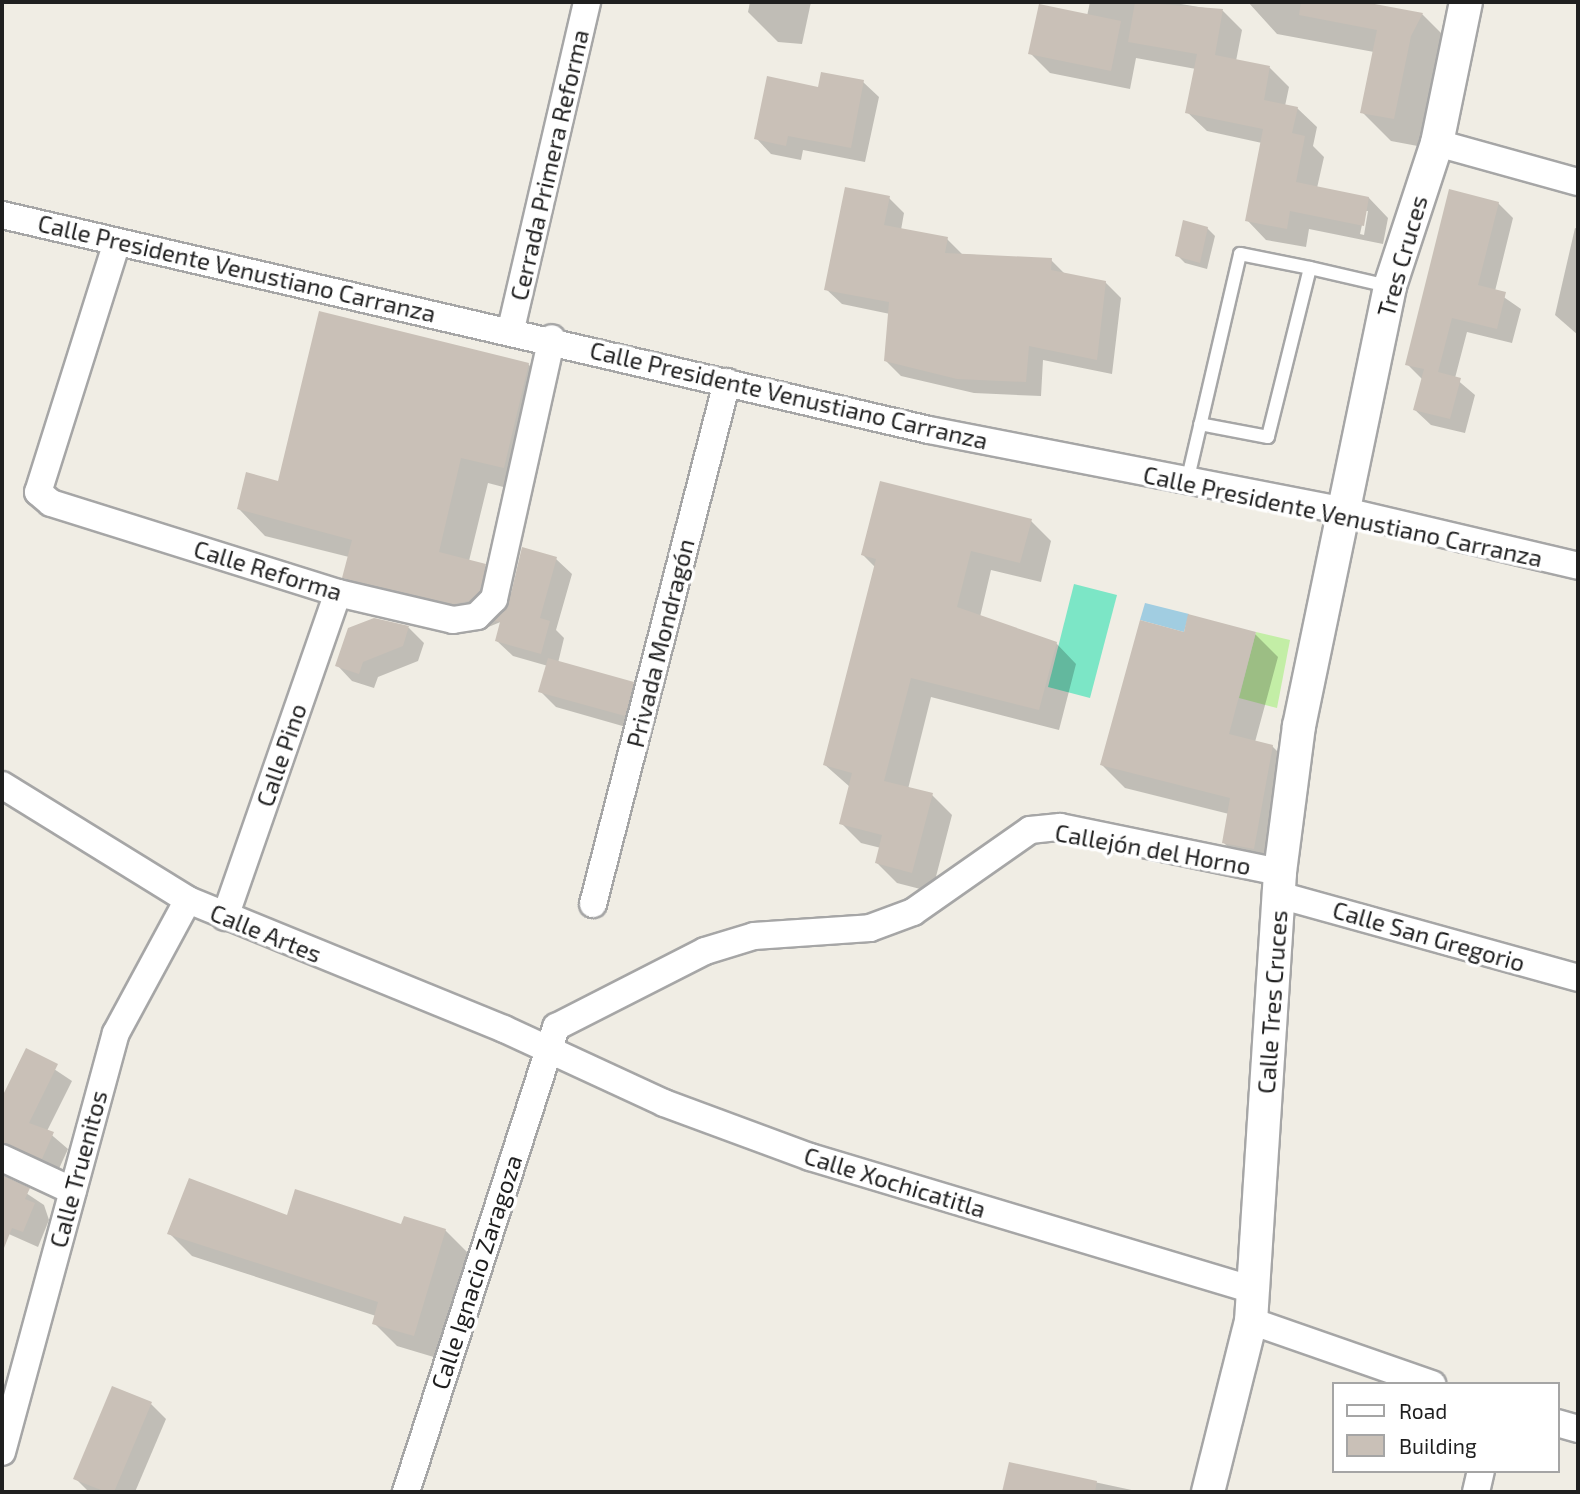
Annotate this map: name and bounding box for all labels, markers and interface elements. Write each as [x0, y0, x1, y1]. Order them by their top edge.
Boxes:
street label: Cerrada Primera Reforma [504, 27, 594, 303]
street label: Tres Cruces [1371, 192, 1433, 320]
street label: Calle Presidente Venustiano Carranza [35, 208, 439, 328]
street label: Calle Presidente Venustiano Carranza [587, 335, 991, 455]
street label: Calle Presidente Venustiano Carranza [1140, 459, 1546, 573]
street label: Calle Reforma [190, 534, 346, 606]
street label: Privada Mondragón [620, 536, 700, 750]
street label: Calle Pino [250, 700, 312, 810]
street label: Callejón del Horno [1053, 818, 1253, 880]
street label: Calle San Gregorio [1330, 895, 1528, 977]
street label: Calle Artes [206, 898, 326, 968]
street label: Calle Tres Cruces [1251, 909, 1293, 1095]
street label: Calle Truenitos [43, 1087, 113, 1251]
street label: Calle Xochicatitla [801, 1141, 989, 1223]
street label: Calle Ignacio Zaragoza [424, 1151, 528, 1393]
legend [1332, 1382, 1559, 1473]
text: Road [1399, 1398, 1447, 1423]
text: Building [1399, 1433, 1477, 1458]

